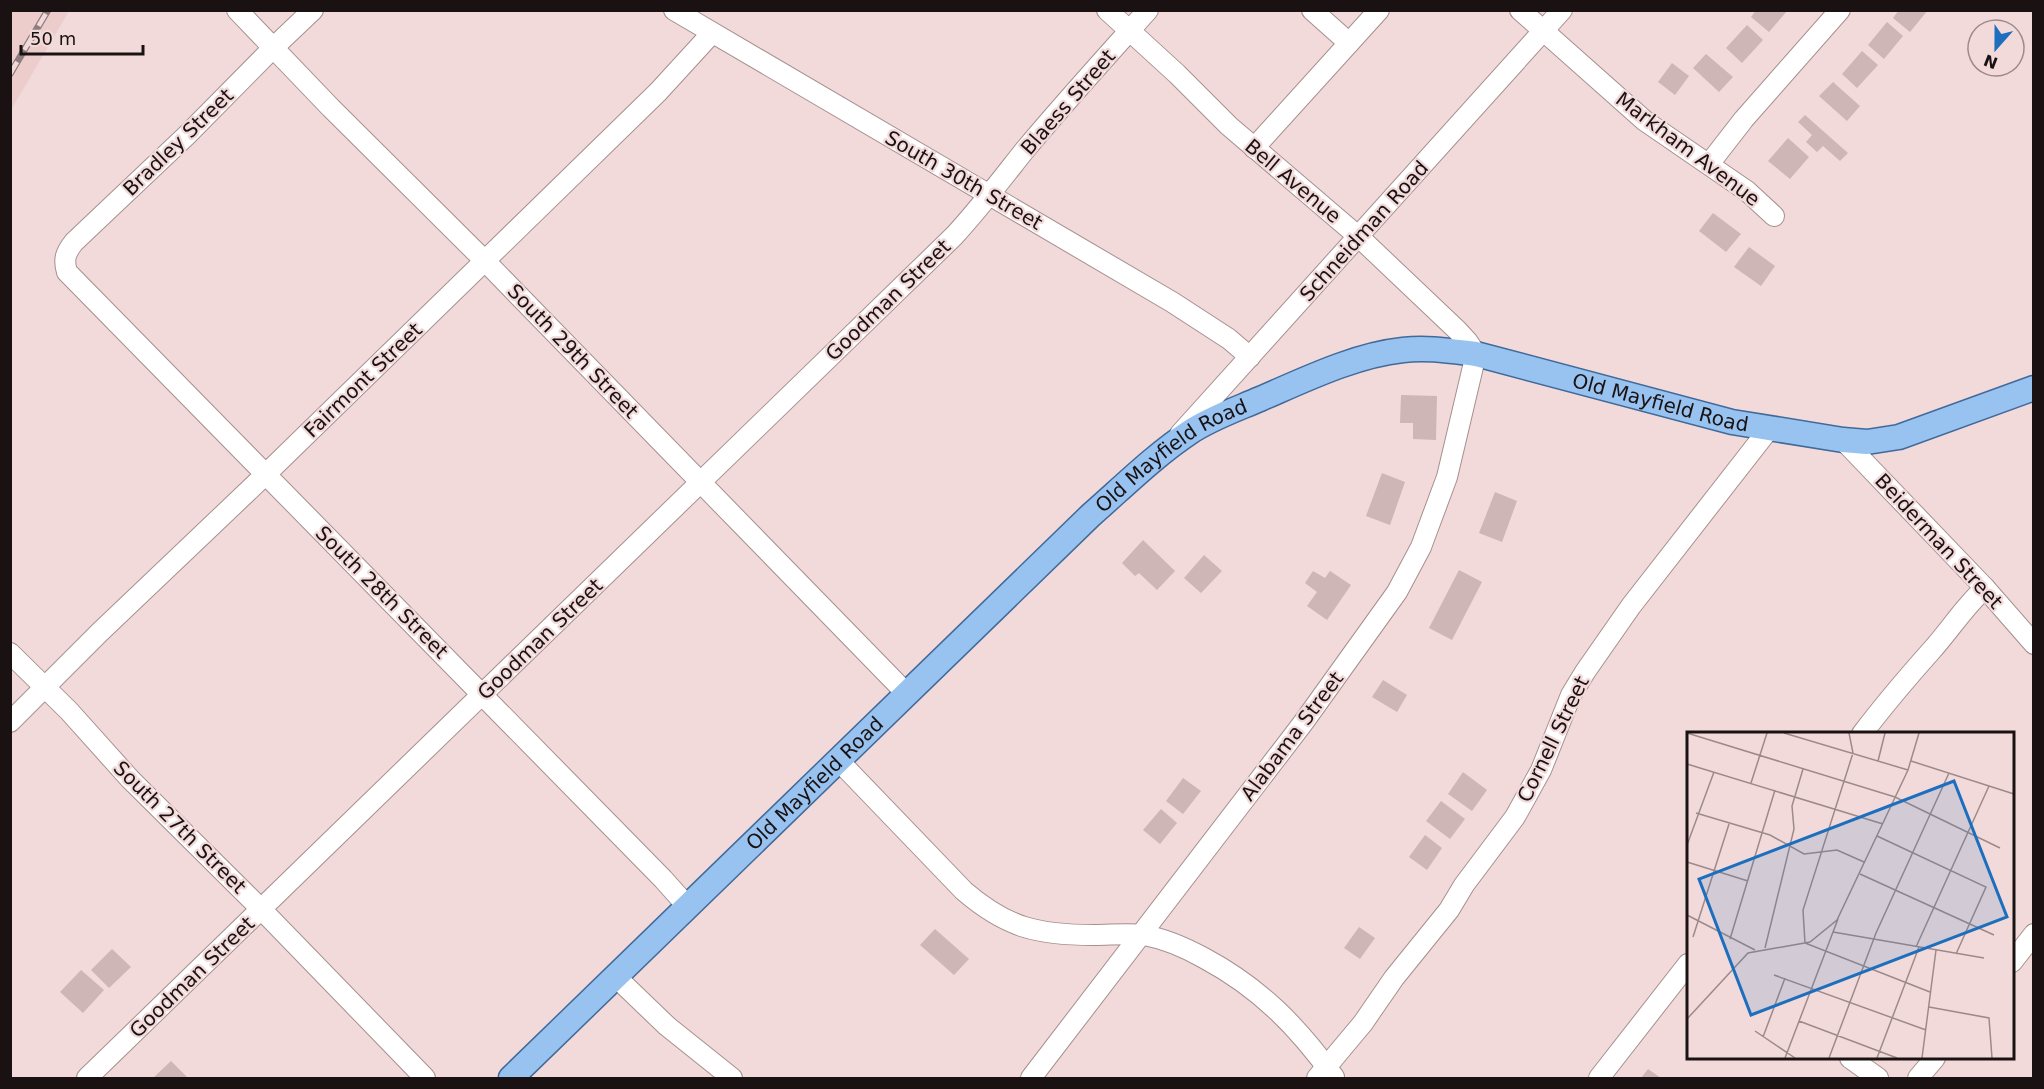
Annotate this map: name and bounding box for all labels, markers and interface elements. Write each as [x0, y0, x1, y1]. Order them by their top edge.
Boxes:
scale bar [21, 18, 142, 56]
north arrow [1966, 18, 2026, 78]
text: 50 m [30, 28, 76, 49]
street label: Blaess Street [1016, 44, 1120, 160]
text: N [1981, 50, 2000, 73]
street label: Bradley Street [118, 83, 238, 201]
street label: Markham Avenue [1611, 87, 1765, 211]
street label: South 30th Street [881, 125, 1047, 235]
street label: Bell Avenue [1240, 134, 1346, 228]
street label: Schneidman Road [1295, 156, 1433, 306]
street label: Goodman Street [821, 234, 956, 366]
street label: South 29th Street [503, 279, 643, 423]
street label: Fairmont Street [299, 318, 427, 442]
street label: Old Mayfield Road [1570, 368, 1750, 437]
street label: Old Mayfield Road [1090, 394, 1251, 517]
street label: Beiderman Street [1870, 468, 2008, 614]
street label: South 28th Street [311, 521, 453, 663]
street label: Goodman Street [473, 573, 608, 705]
street label: Alabama Street [1236, 667, 1348, 805]
street label: Cornell Street [1512, 672, 1594, 806]
street label: Old Mayfield Road [741, 712, 888, 855]
inset map [1687, 732, 2014, 1059]
street label: South 27th Street [109, 756, 251, 898]
street label: Goodman Street [125, 911, 260, 1043]

